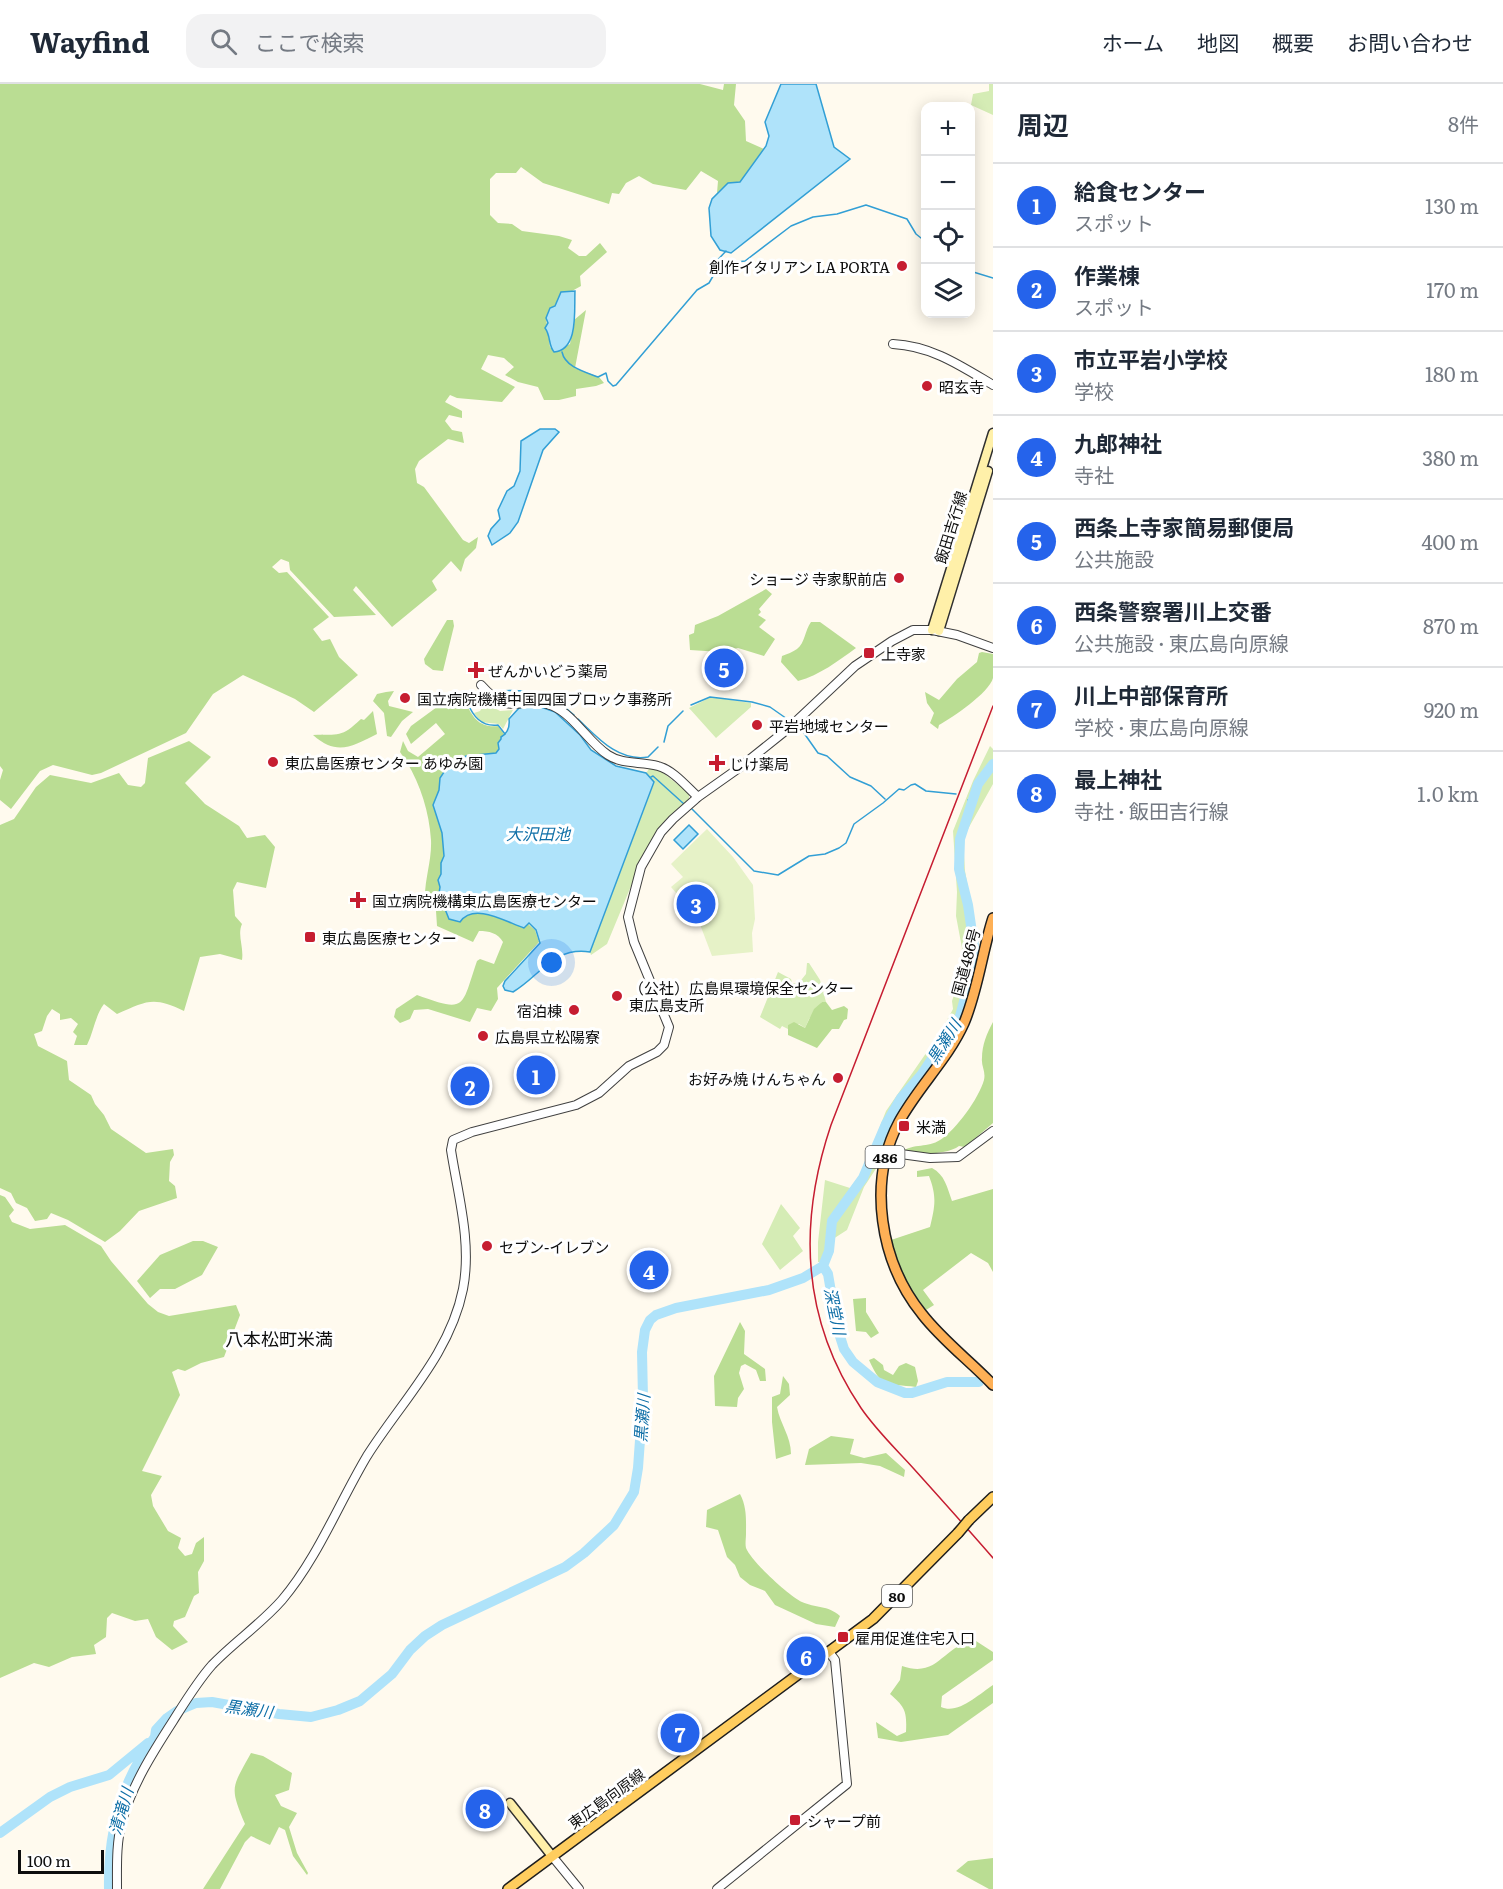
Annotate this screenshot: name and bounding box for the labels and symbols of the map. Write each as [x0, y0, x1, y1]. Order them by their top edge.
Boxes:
place label: 創作イタリアン LA PORTA [709, 255, 890, 278]
marker: 創作イタリアン LA PORTA [895, 259, 909, 273]
place label: 昭玄寺 [939, 375, 984, 398]
marker: 昭玄寺 [920, 379, 934, 393]
street label: 飯田吉行線 [928, 488, 972, 566]
place label: ショージ 寺家駅前店 [749, 567, 887, 590]
marker: ショージ 寺家駅前店 [892, 571, 906, 585]
place label: 上寺家 [881, 642, 926, 665]
pin: 5 [704, 646, 744, 690]
marker: 上寺家 [862, 646, 876, 660]
place label: ぜんかいどう薬局 [488, 659, 608, 682]
marker: ぜんかいどう薬局 [469, 663, 483, 677]
place label: 国立病院機構中国四国ブロック事務所 [417, 687, 672, 710]
marker: 国立病院機構中国四国ブロック事務所 [398, 691, 412, 705]
place label: 平岩地域センター [769, 714, 889, 737]
marker: 平岩地域センター [750, 718, 764, 732]
place label: 東広島医療センター あゆみ園 [285, 751, 483, 774]
place label: じけ薬局 [729, 752, 789, 775]
marker: 東広島医療センター あゆみ園 [266, 755, 280, 769]
marker: じけ薬局 [710, 756, 724, 770]
water label: 大沢田池 [506, 821, 572, 845]
pin: 3 [676, 882, 716, 926]
place label: 国立病院機構東広島医療センター [372, 889, 597, 912]
marker: 国立病院機構東広島医療センター [349, 891, 367, 909]
street label: 国道486号 [945, 925, 985, 999]
place label: 東広島医療センター [322, 926, 457, 949]
marker: 東広島医療センター [303, 930, 317, 944]
your location [537, 948, 566, 977]
place label: （公社）広島県環境保全センター 東広島支所 [629, 976, 854, 1016]
marker: （公社）広島県環境保全センター 東広島支所 [610, 989, 624, 1003]
place label: 宿泊棟 [517, 999, 562, 1022]
marker: 宿泊棟 [567, 1003, 581, 1017]
water label: 黒瀬川 [920, 1013, 967, 1068]
place label: 広島県立松陽寮 [495, 1025, 600, 1048]
marker: 広島県立松陽寮 [476, 1029, 490, 1043]
pin: 1 [516, 1052, 556, 1098]
pin: 2 [450, 1064, 490, 1108]
place label: お好み焼 けんちゃん [688, 1067, 826, 1090]
marker: お好み焼 けんちゃん [831, 1071, 845, 1085]
place label: 米満 [916, 1115, 946, 1138]
marker: 米満 [897, 1119, 911, 1133]
road number: 486 [866, 1146, 904, 1168]
place label: セブン-イレブン [499, 1235, 609, 1258]
marker: セブン-イレブン [480, 1239, 494, 1253]
pin: 4 [630, 1248, 668, 1292]
water label: 深堂川 [819, 1285, 853, 1339]
district label: 八本松町米満 [225, 1325, 333, 1352]
water label: 黒瀬川 [627, 1391, 655, 1443]
road number: 80 [882, 1585, 912, 1607]
place label: 雇用促進住宅入口 [855, 1626, 975, 1649]
marker: 雇用促進住宅入口 [836, 1630, 850, 1644]
pin: 6 [786, 1634, 826, 1678]
water label: 黒瀬川 [224, 1693, 276, 1724]
pin: 7 [660, 1710, 700, 1756]
street label: 東広島向原線 [563, 1762, 649, 1834]
water label: 清滝川 [102, 1783, 139, 1837]
pin: 8 [466, 1786, 504, 1832]
place label: シャープ前 [807, 1809, 881, 1832]
marker: シャープ前 [788, 1813, 802, 1827]
scale bar [18, 1847, 104, 1874]

